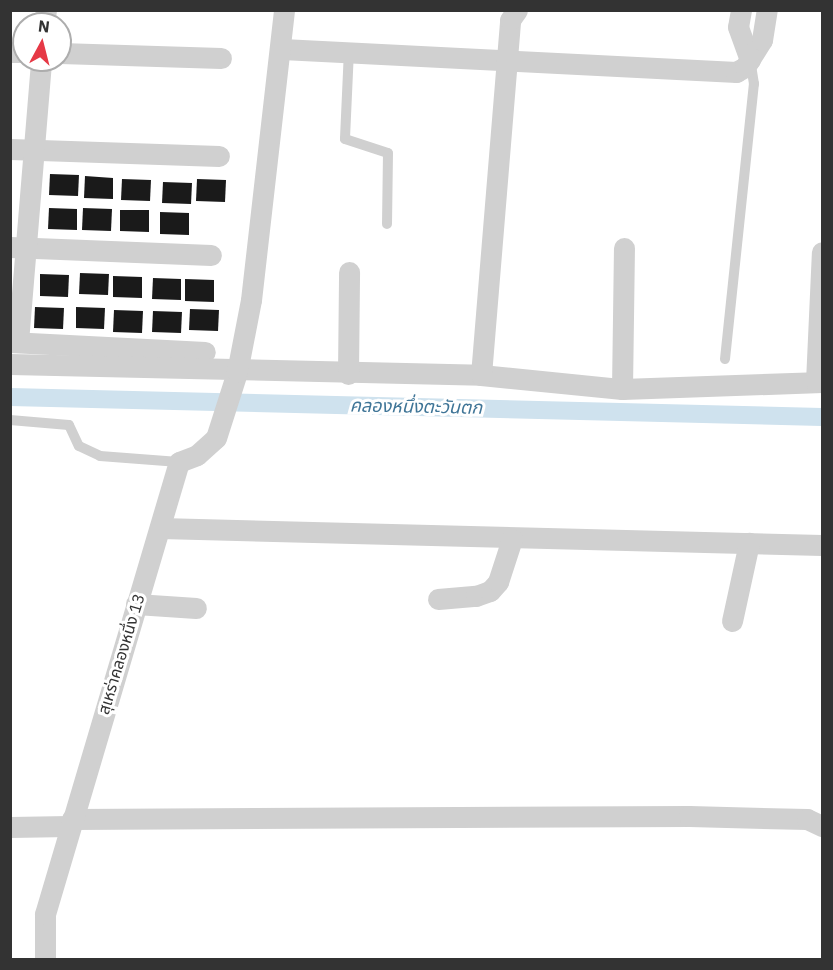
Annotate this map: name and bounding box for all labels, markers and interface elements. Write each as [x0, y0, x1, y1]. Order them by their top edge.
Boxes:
north arrow [12, 12, 72, 72]
text: N [37, 15, 51, 37]
water label: คลองหนึ่งตะวันตก [350, 395, 482, 419]
street label: สุเหร่าคลองหนึ่ง 13 [94, 591, 148, 717]

